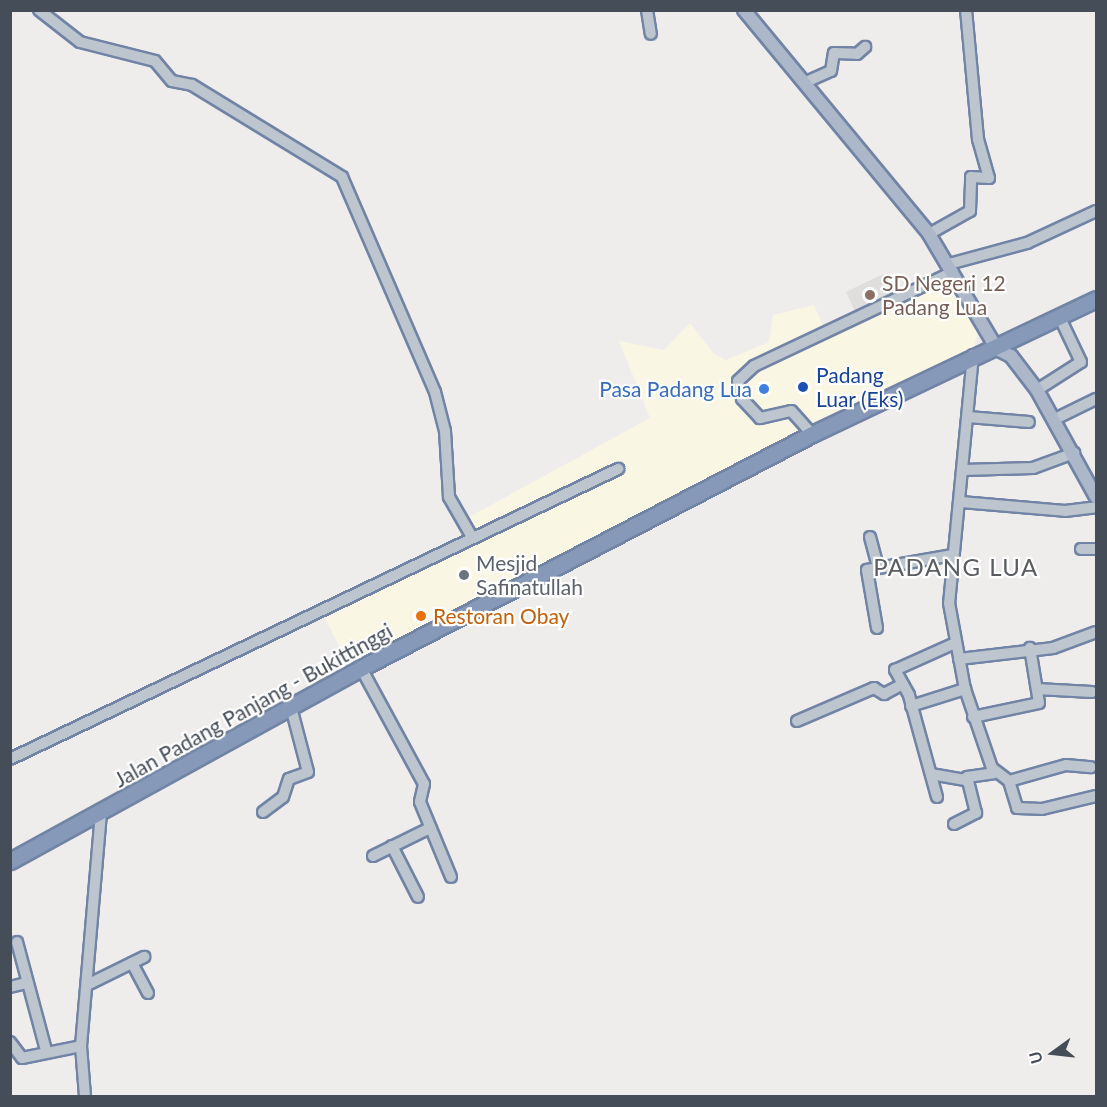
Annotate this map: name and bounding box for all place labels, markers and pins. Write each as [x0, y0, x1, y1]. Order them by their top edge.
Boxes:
place label: SD Negeri 12 Padang Lua [882, 270, 1006, 320]
marker: SD Negeri 12 Padang Lua [863, 288, 877, 302]
place label: Padang Luar (Eks) [816, 362, 904, 412]
place label: Pasa Padang Lua [599, 376, 752, 402]
marker: Padang Luar (Eks) [794, 378, 812, 396]
marker: Pasa Padang Lua [757, 382, 771, 396]
place label: Mesjid Safinatullah [476, 550, 583, 600]
marker: Mesjid Safinatullah [457, 568, 471, 582]
place label: Restoran Obay [433, 603, 569, 629]
marker: Restoran Obay [414, 609, 428, 623]

